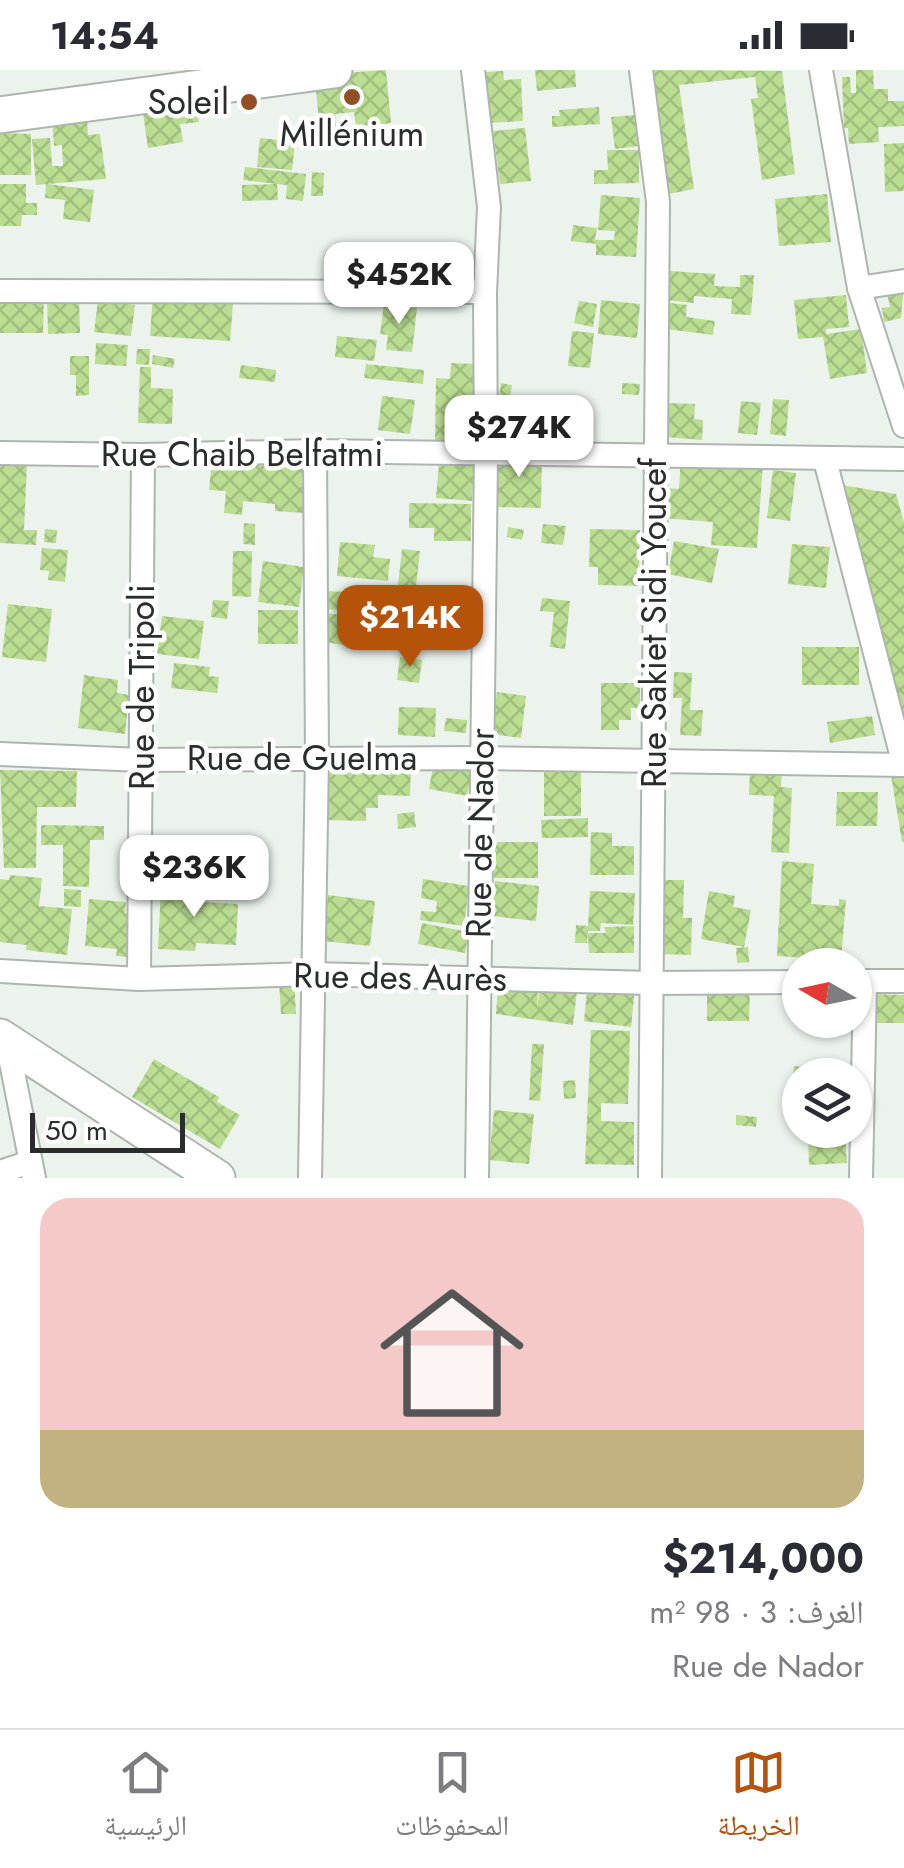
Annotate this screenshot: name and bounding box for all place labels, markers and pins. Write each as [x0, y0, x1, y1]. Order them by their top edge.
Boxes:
place label: Soleil [147, 77, 229, 127]
marker: Millénium [341, 86, 363, 108]
marker: Soleil [238, 91, 260, 113]
place label: Millénium [280, 109, 424, 159]
pin: $452K [329, 242, 469, 327]
pin: $274K [449, 395, 589, 480]
pin: $214K [340, 585, 480, 670]
pin: $236K [124, 835, 264, 920]

